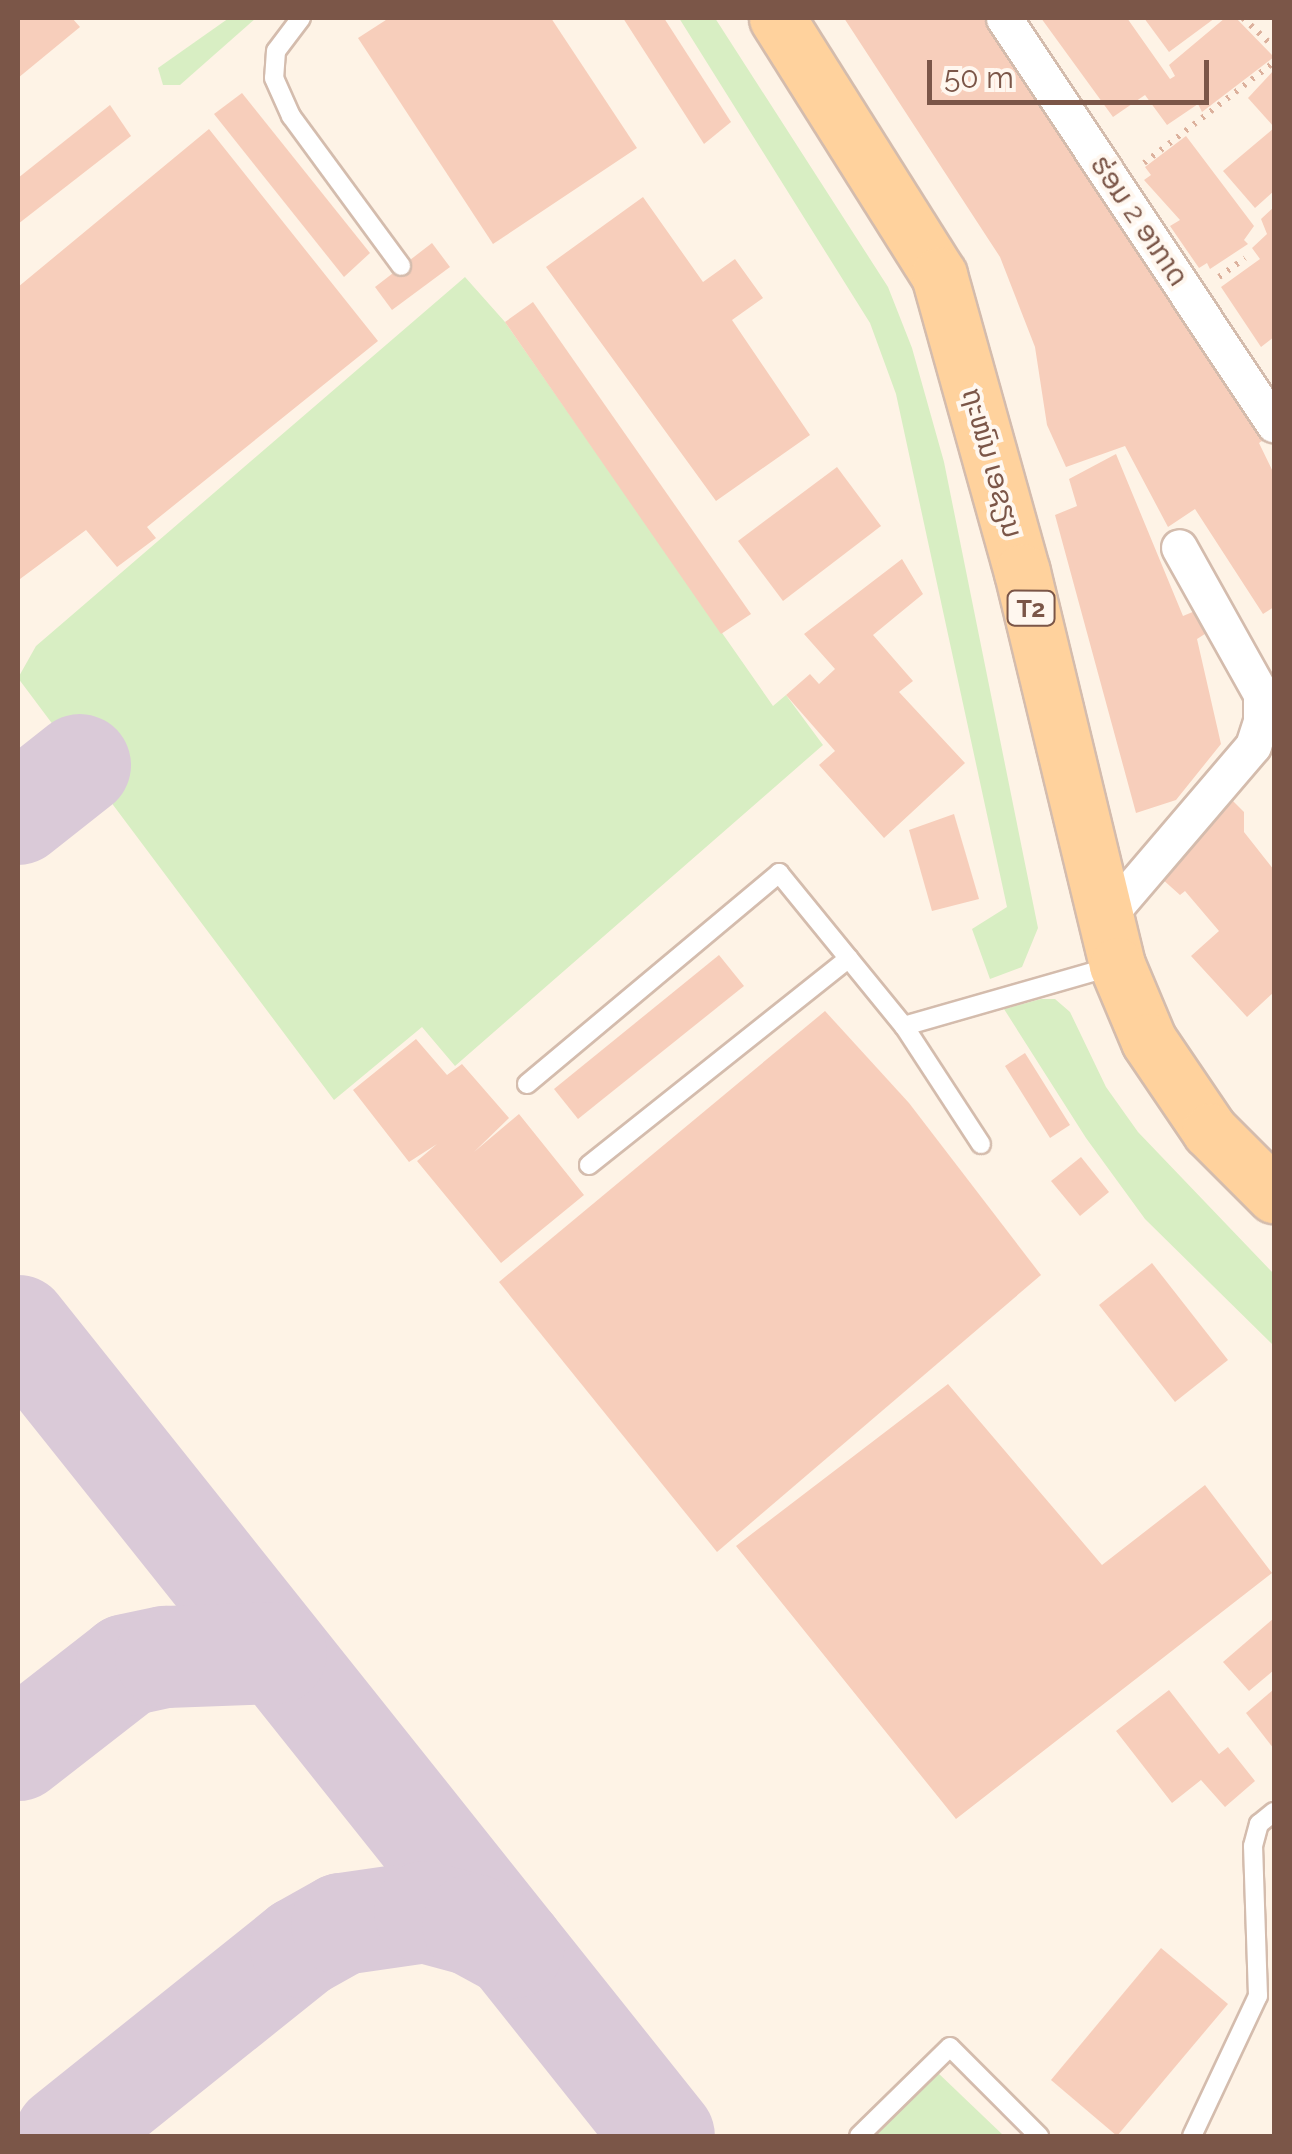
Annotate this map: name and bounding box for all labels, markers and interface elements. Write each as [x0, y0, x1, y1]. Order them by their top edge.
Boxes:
scale bar [932, 40, 1214, 102]
text: 50 m [944, 60, 1014, 95]
street label: ຮ່ອມ 2 ອາກາດ [1083, 149, 1195, 293]
street label: ຖະໜົນ ເອຊຽນ [955, 384, 1029, 542]
road number: T2 [1006, 588, 1056, 628]

